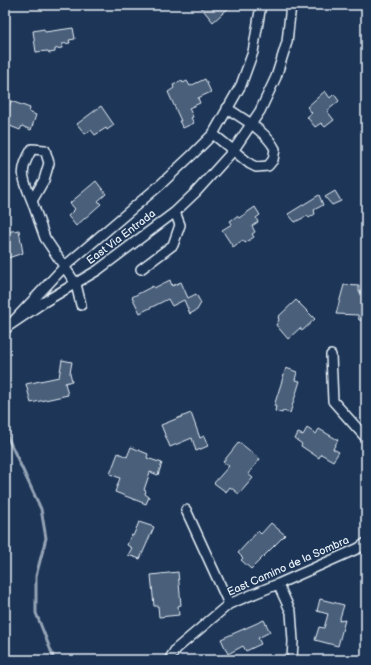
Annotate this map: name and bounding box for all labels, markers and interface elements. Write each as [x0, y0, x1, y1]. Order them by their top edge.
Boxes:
street label: East Via Entrada [84, 207, 158, 267]
street label: East Camino de la Sombra [225, 533, 351, 599]

